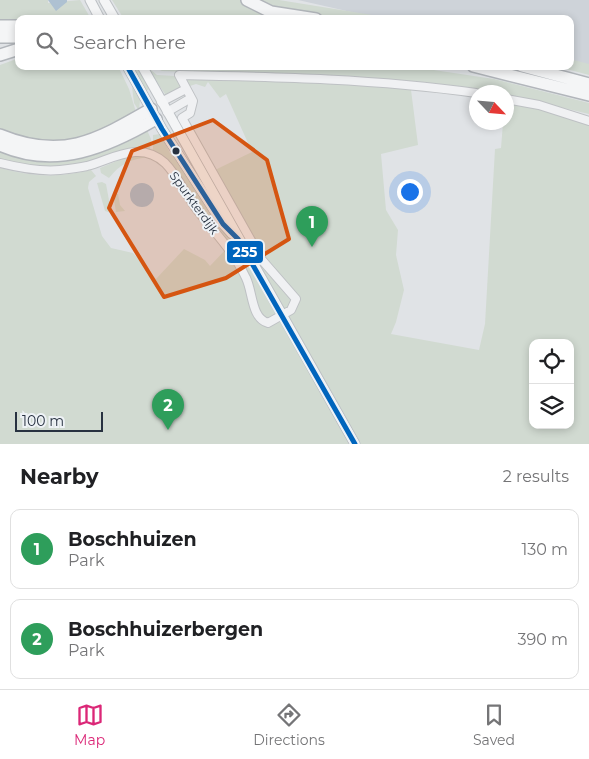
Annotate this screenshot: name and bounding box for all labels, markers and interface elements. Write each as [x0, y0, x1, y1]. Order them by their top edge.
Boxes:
search box [15, 15, 574, 70]
icon: search [33, 29, 61, 57]
text: Search here [73, 31, 186, 54]
north arrow [469, 85, 514, 130]
unlabelled marker [171, 146, 181, 156]
street label: Spurkterdijk [167, 168, 223, 238]
your location [397, 179, 423, 205]
pin: 1 [296, 206, 328, 247]
line badge: 255 [226, 240, 264, 264]
text: 255 [233, 243, 257, 261]
map controls [529, 339, 574, 429]
button: locate [529, 339, 574, 384]
button: layers [529, 384, 574, 429]
pin: 2 [152, 389, 184, 430]
scale bar [15, 409, 102, 432]
text: 100 m [22, 412, 64, 430]
text: Nearby [20, 464, 99, 489]
text: 2 results [503, 467, 569, 486]
text: Boschhuizen [68, 528, 197, 551]
text: 1 [34, 540, 40, 559]
text: 130 m [521, 540, 568, 559]
text: Park [68, 551, 105, 570]
text: Boschhuizerbergen [68, 618, 263, 641]
text: 2 [32, 630, 42, 649]
text: 390 m [517, 630, 568, 649]
text: Park [68, 641, 105, 660]
tab: Map [74, 701, 105, 749]
tab: Directions [253, 701, 325, 749]
tab: Saved [473, 701, 515, 749]

